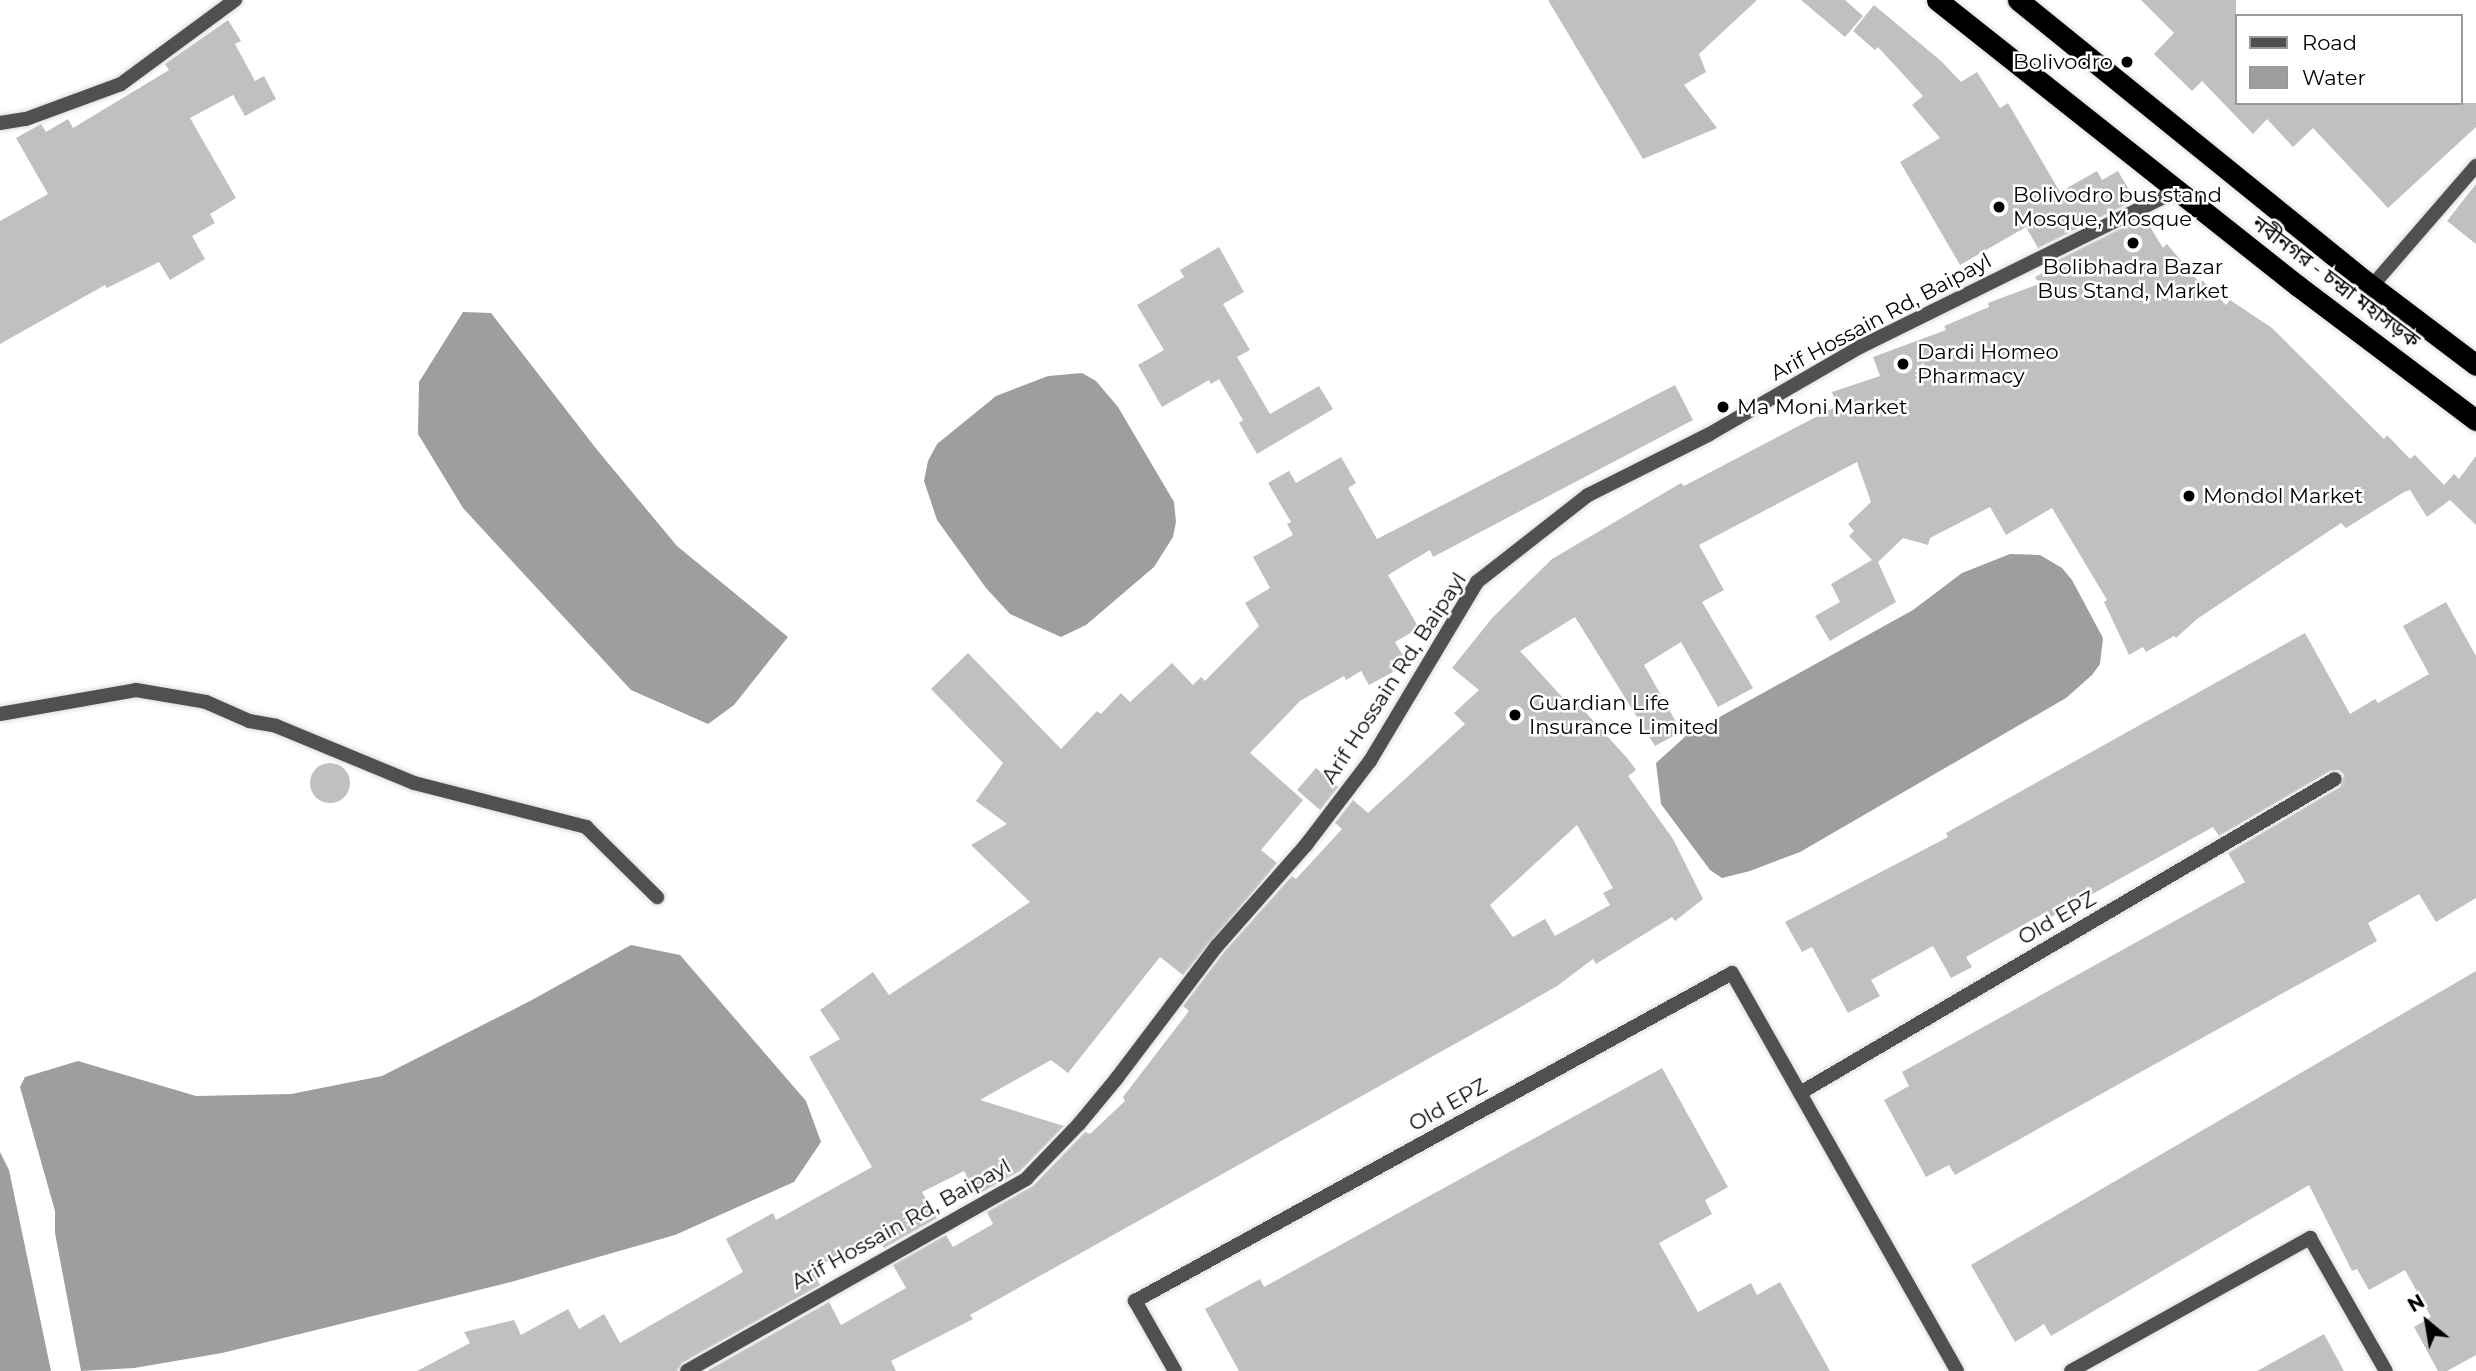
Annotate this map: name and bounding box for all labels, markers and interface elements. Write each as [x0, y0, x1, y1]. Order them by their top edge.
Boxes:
legend [2234, 14, 2462, 105]
text: Road [2302, 30, 2357, 55]
place label: Bolivodro [2013, 49, 2113, 75]
marker: Bolivodro [2119, 54, 2135, 70]
text: Water [2302, 65, 2366, 90]
place label: Bolivodro bus stand Mosque, Mosque [2013, 182, 2222, 232]
marker: Bolivodro bus stand Mosque, Mosque [1991, 199, 2007, 215]
street label: নবীনগর - চন্দ্রা মহাসড়ক [2247, 211, 2425, 353]
marker: Bolibhadra Bazar Bus Stand, Market [2125, 235, 2141, 251]
street label: Arif Hossain Rd, Baipayl [1766, 248, 1996, 386]
place label: Bolibhadra Bazar Bus Stand, Market [2037, 254, 2229, 304]
place label: Dardi Homeo Pharmacy [1917, 339, 2059, 389]
marker: Dardi Homeo Pharmacy [1895, 356, 1911, 372]
place label: Ma Moni Market [1737, 394, 1908, 420]
marker: Ma Moni Market [1715, 399, 1731, 415]
place label: Mondol Market [2203, 483, 2363, 509]
marker: Mondol Market [2181, 488, 2197, 504]
street label: Arif Hossain Rd, Baipayl [1316, 568, 1472, 788]
place label: Guardian Life Insurance Limited [1529, 690, 1719, 740]
marker: Guardian Life Insurance Limited [1507, 707, 1523, 723]
street label: Old EPZ [2014, 886, 2100, 950]
street label: Old EPZ [1405, 1073, 1491, 1137]
street label: Arif Hossain Rd, Baipayl [787, 1153, 1015, 1295]
north arrow [2392, 1287, 2462, 1357]
text: N [2404, 1290, 2429, 1317]

